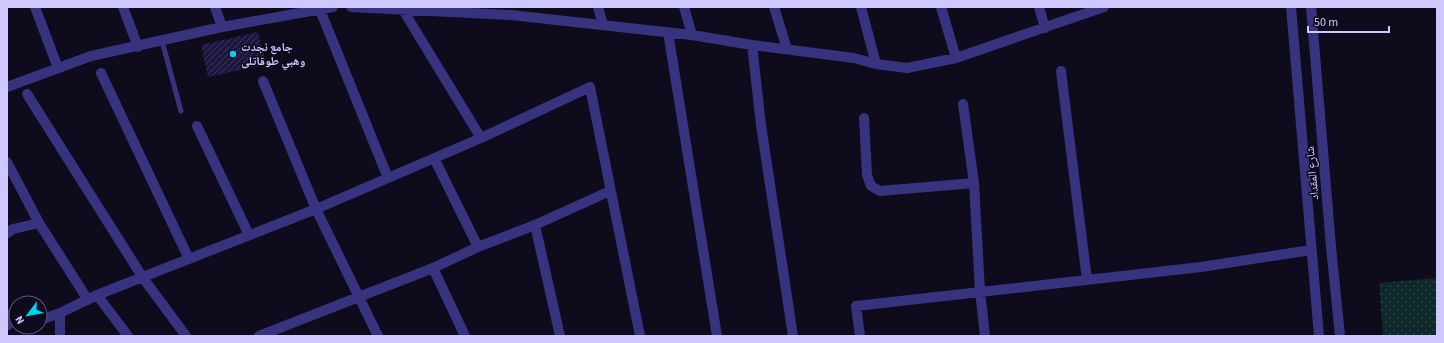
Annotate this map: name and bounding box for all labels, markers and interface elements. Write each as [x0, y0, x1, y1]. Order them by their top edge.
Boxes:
scale bar [1308, 8, 1389, 34]
text: 50 m [1314, 14, 1338, 31]
place label: جامع نجدت وهبي طوقاتلى [241, 39, 305, 71]
marker: جامع نجدت وهبي طوقاتلى [228, 49, 238, 59]
street label: شارع المقداد [1302, 145, 1323, 200]
north arrow [8, 295, 48, 335]
text: N [12, 313, 28, 327]

